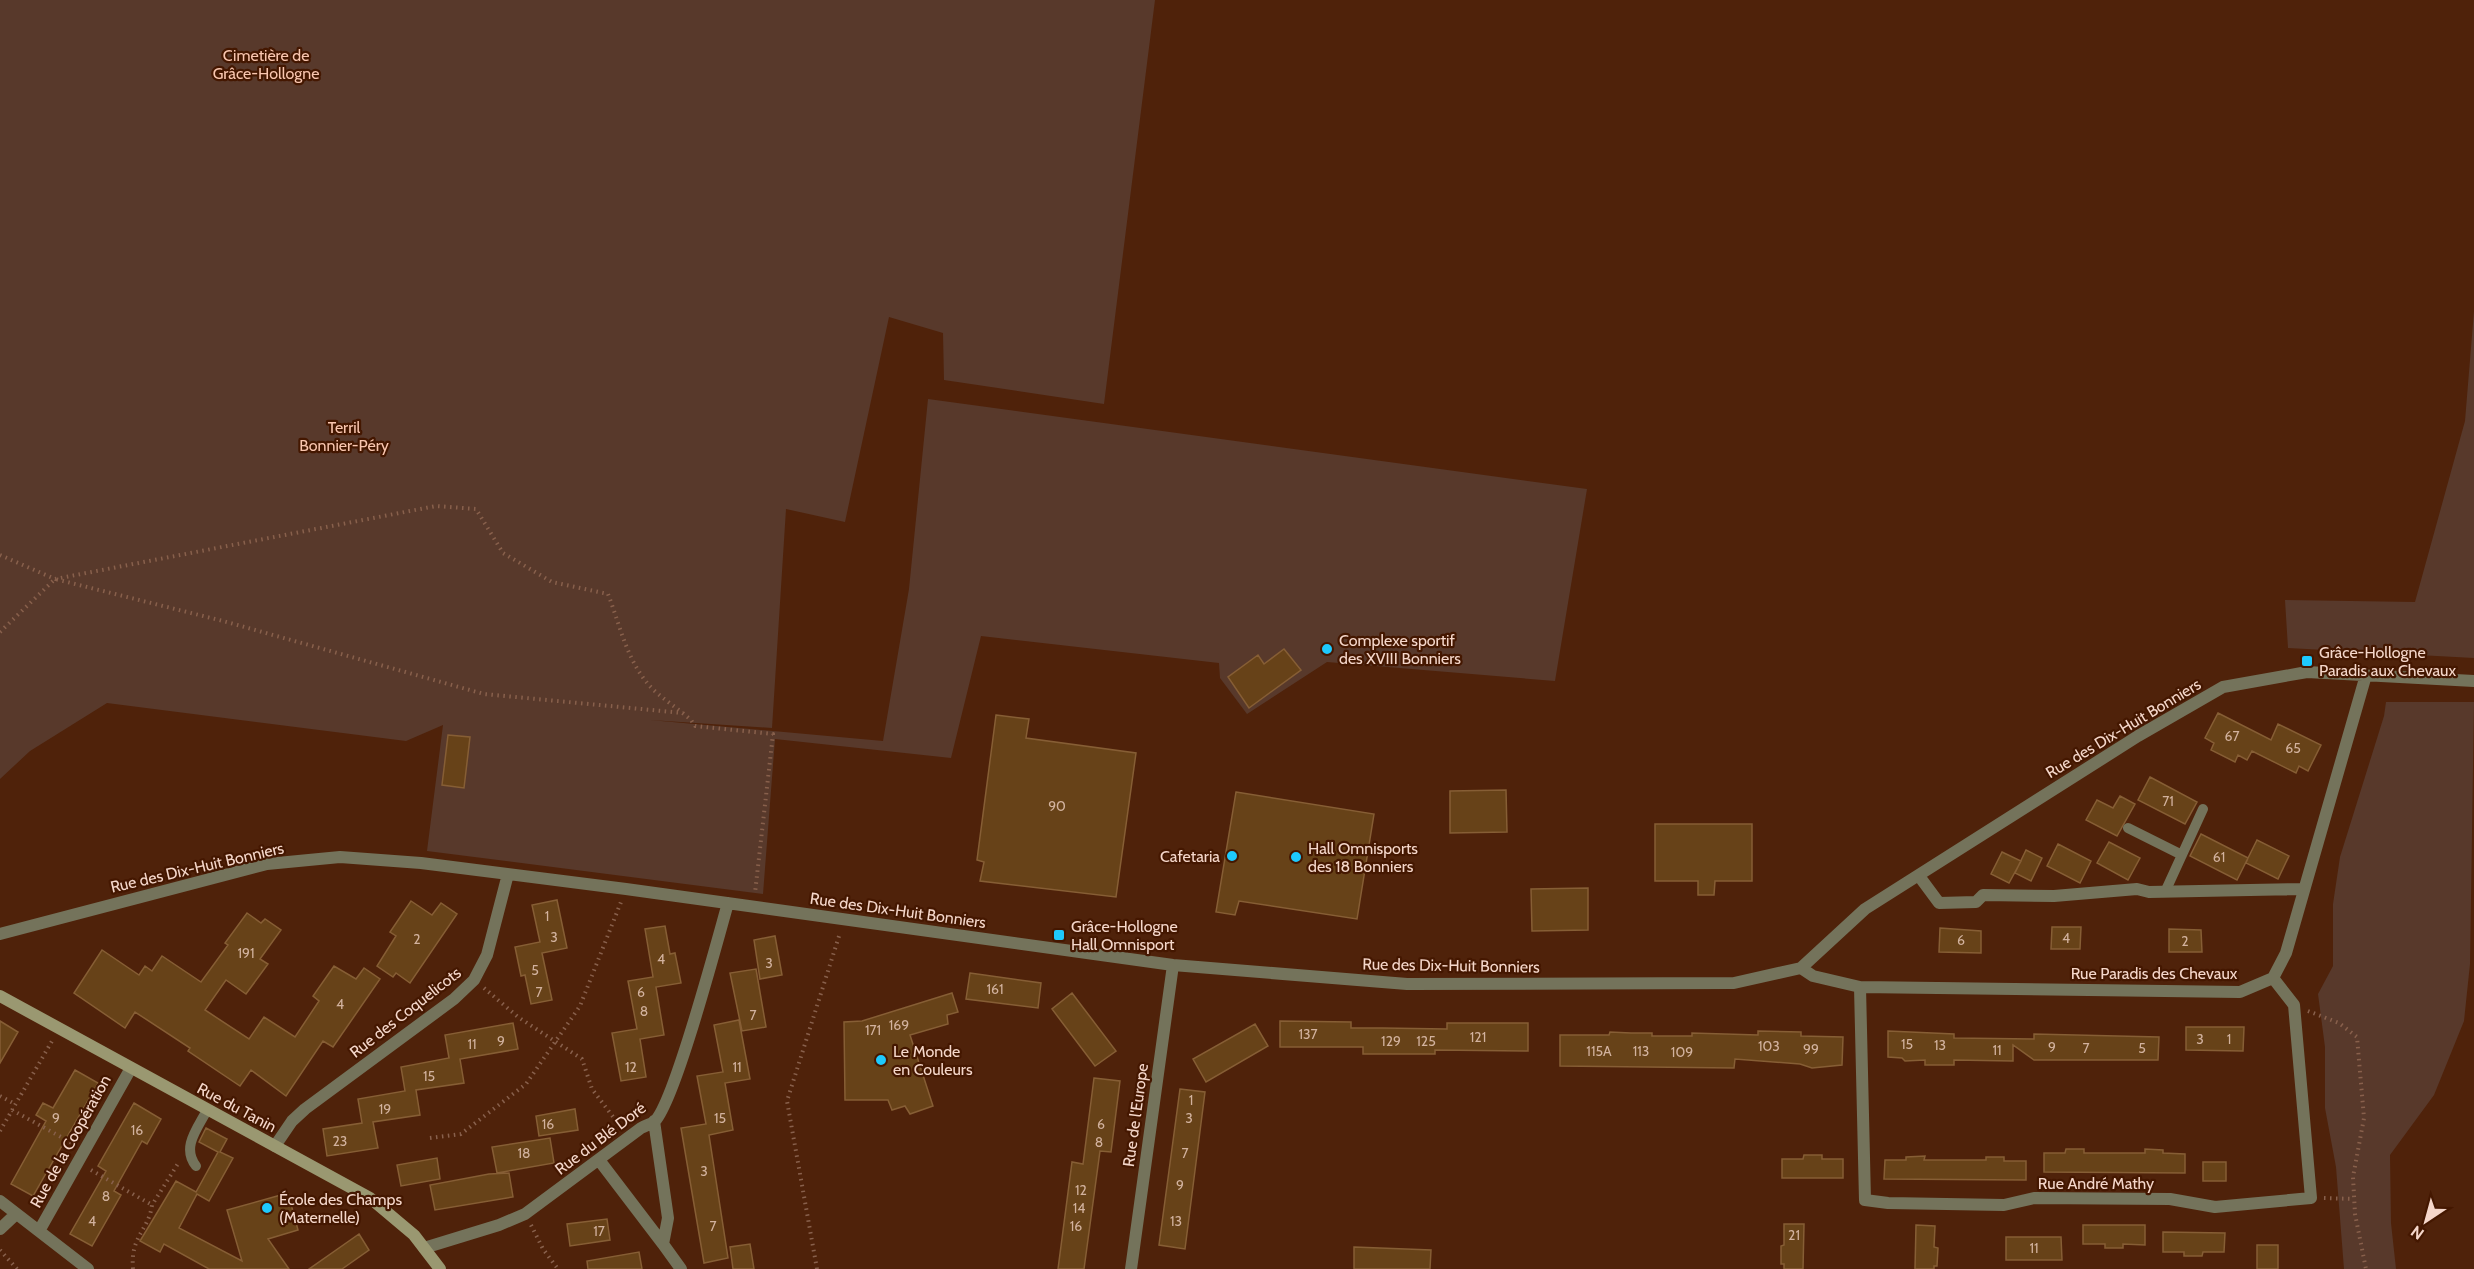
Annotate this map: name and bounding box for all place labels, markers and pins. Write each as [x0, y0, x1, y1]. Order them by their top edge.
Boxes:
place label: Complexe sportif des XVIII Bonniers [1339, 631, 1461, 668]
marker: Complexe sportif des XVIII Bonniers [1320, 642, 1334, 656]
place label: Grâce-Hollogne Paradis aux Chevaux [2319, 643, 2456, 680]
marker: Grâce-Hollogne Paradis aux Chevaux [2300, 654, 2314, 668]
place label: Hall Omnisports des 18 Bonniers [1308, 839, 1418, 876]
place label: Cafetaria [1160, 847, 1220, 866]
marker: Cafetaria [1225, 849, 1239, 863]
marker: Hall Omnisports des 18 Bonniers [1289, 850, 1303, 864]
place label: Grâce-Hollogne Hall Omnisport [1071, 917, 1178, 954]
marker: Grâce-Hollogne Hall Omnisport [1052, 928, 1066, 942]
place label: Le Monde en Couleurs [893, 1042, 973, 1079]
marker: Le Monde en Couleurs [874, 1053, 888, 1067]
place label: École des Champs (Maternelle) [279, 1190, 402, 1227]
marker: École des Champs (Maternelle) [260, 1201, 274, 1215]

